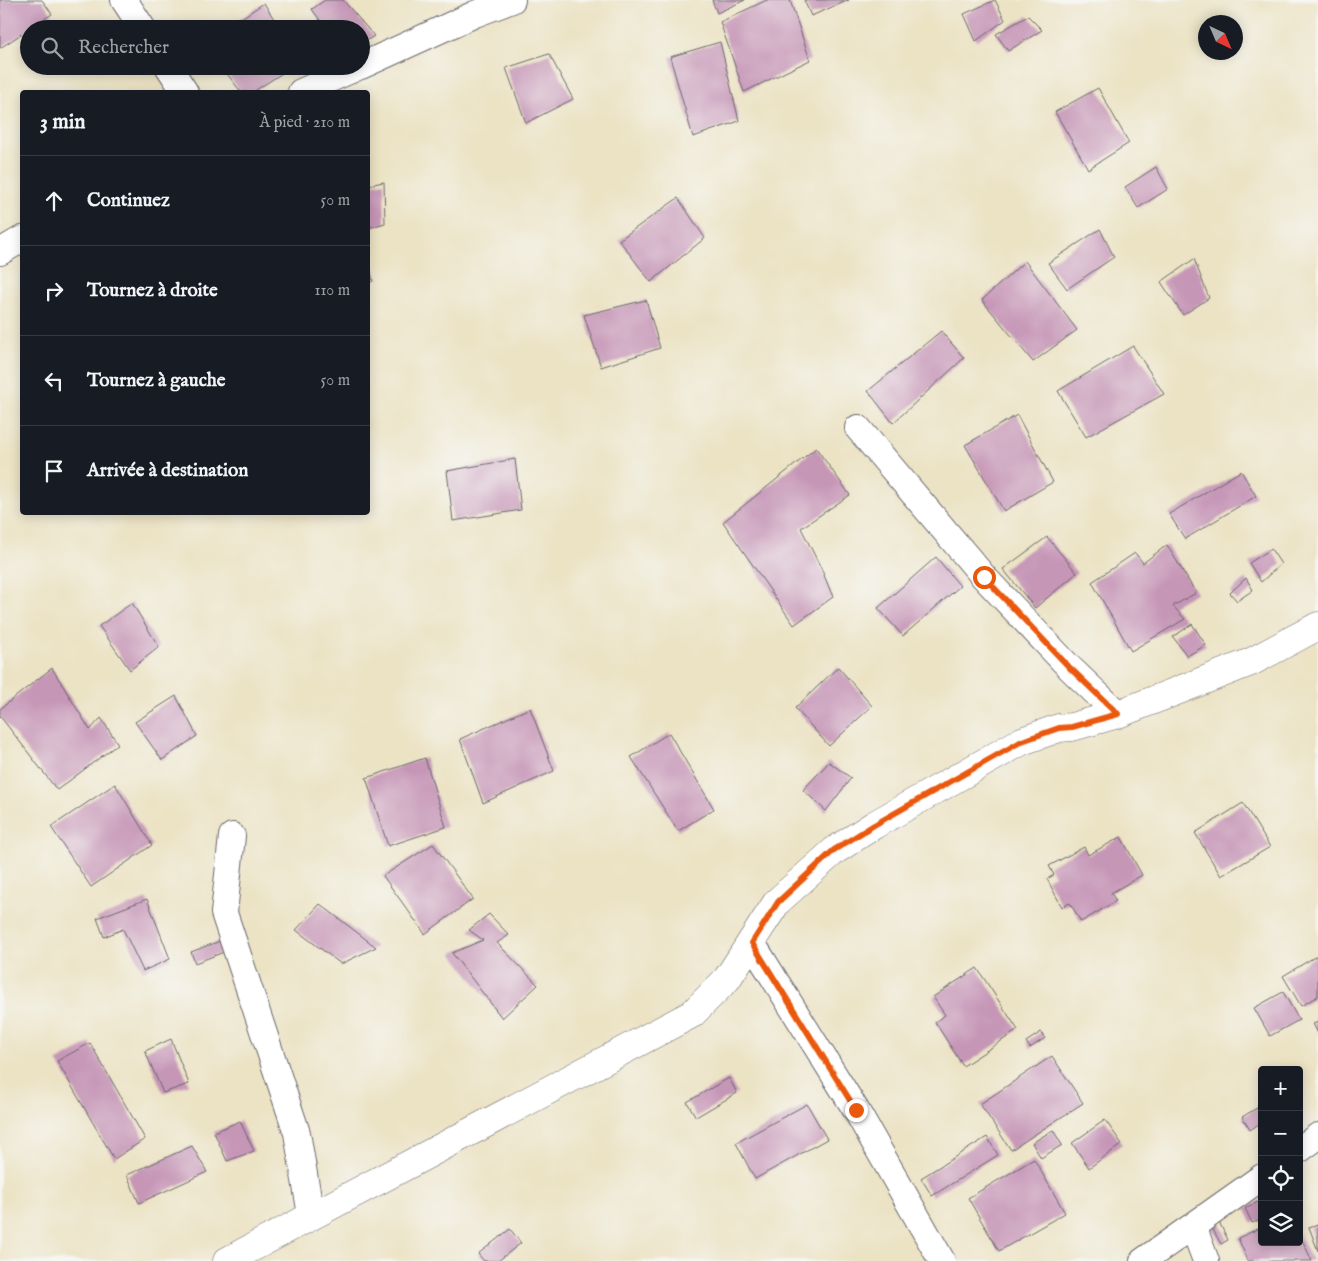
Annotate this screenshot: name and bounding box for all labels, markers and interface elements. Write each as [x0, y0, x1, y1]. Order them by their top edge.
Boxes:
north arrow [1198, 15, 1243, 60]
search box [20, 20, 370, 75]
icon: search [38, 34, 66, 62]
text: Rechercher [78, 36, 169, 60]
text: 3 min [40, 109, 85, 136]
text: À pied · 210 m [259, 113, 350, 133]
icon: ahead [40, 187, 68, 215]
text: Continuez [87, 189, 170, 213]
text: 50 m [321, 191, 350, 211]
icon: right [40, 277, 68, 305]
text: Tournez à droite [87, 279, 218, 303]
text: 110 m [314, 281, 350, 301]
icon: left [40, 367, 68, 395]
text: Tournez à gauche [87, 369, 226, 393]
text: 50 m [321, 371, 350, 391]
icon: arrive [40, 457, 68, 485]
text: Arrivée à destination [87, 459, 248, 483]
route start [973, 566, 996, 589]
map controls [1258, 1066, 1303, 1246]
button: + [1258, 1066, 1303, 1111]
route end [845, 1099, 868, 1122]
button: − [1258, 1111, 1303, 1156]
button: locate [1258, 1156, 1303, 1201]
button: layers [1258, 1201, 1303, 1246]

